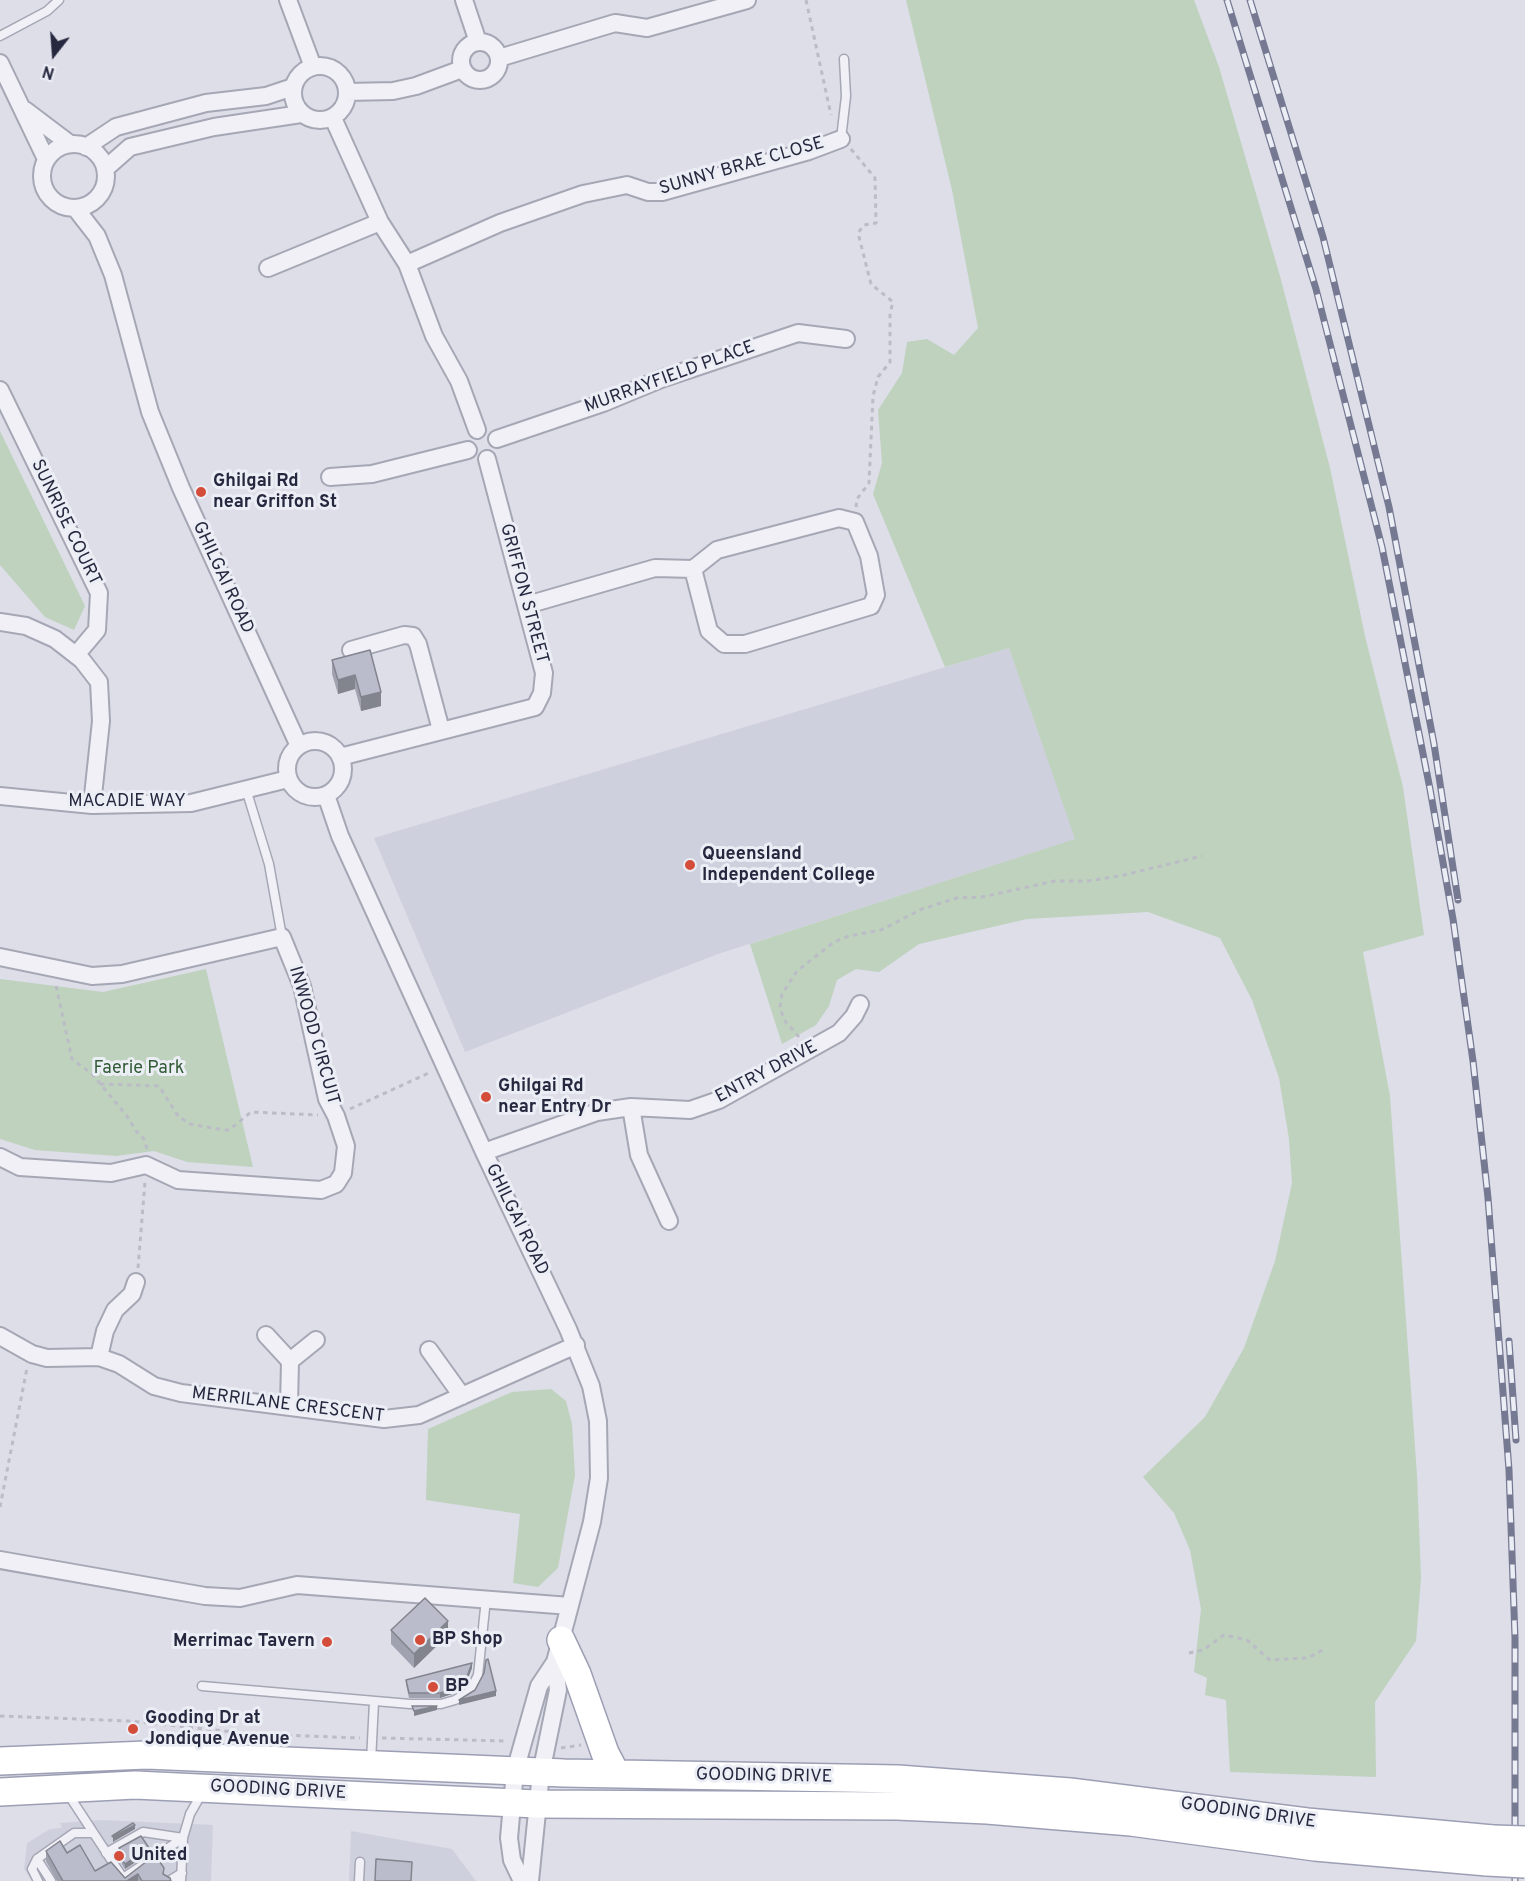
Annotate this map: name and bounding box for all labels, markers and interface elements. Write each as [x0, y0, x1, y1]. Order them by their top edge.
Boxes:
north arrow [24, 24, 84, 84]
text: N [40, 60, 57, 82]
street label: SUNNY BRAE CLOSE [657, 133, 827, 201]
street label: MURRAYFIELD PLACE [582, 337, 758, 419]
street label: SUNRISE COURT [25, 456, 105, 590]
place label: Ghilgai Rd near Griffon St [213, 471, 337, 514]
marker: Ghilgai Rd near Griffon St [194, 485, 208, 499]
street label: GHILGAI ROAD [187, 518, 257, 638]
street label: GRIFFON STREET [494, 521, 552, 667]
street label: MACADIE WAY [68, 791, 186, 813]
place label: Queensland Independent College [702, 844, 875, 886]
marker: Queensland Independent College [683, 858, 697, 872]
street label: INWOOD CIRCUIT [283, 964, 343, 1108]
street label: ENTRY DRIVE [712, 1037, 822, 1109]
park label: Faerie Park [94, 1058, 184, 1080]
place label: Ghilgai Rd near Entry Dr [498, 1076, 611, 1118]
marker: Ghilgai Rd near Entry Dr [479, 1090, 493, 1104]
street label: GHILGAI ROAD [480, 1161, 552, 1279]
street label: MERRILANE CRESCENT [190, 1383, 386, 1429]
place label: BP Shop [432, 1629, 503, 1651]
place label: Merrimac Tavern [173, 1631, 315, 1653]
marker: BP Shop [413, 1633, 427, 1647]
marker: Merrimac Tavern [320, 1635, 334, 1649]
place label: BP [445, 1676, 469, 1698]
marker: BP [426, 1680, 440, 1694]
place label: Gooding Dr at Jondique Avenue [145, 1708, 290, 1750]
marker: Gooding Dr at Jondique Avenue [126, 1722, 140, 1736]
street label: GOODING DRIVE [696, 1765, 832, 1789]
street label: GOODING DRIVE [209, 1777, 347, 1805]
street label: GOODING DRIVE [1179, 1794, 1317, 1834]
place label: United [131, 1845, 187, 1867]
marker: United [112, 1849, 126, 1863]

